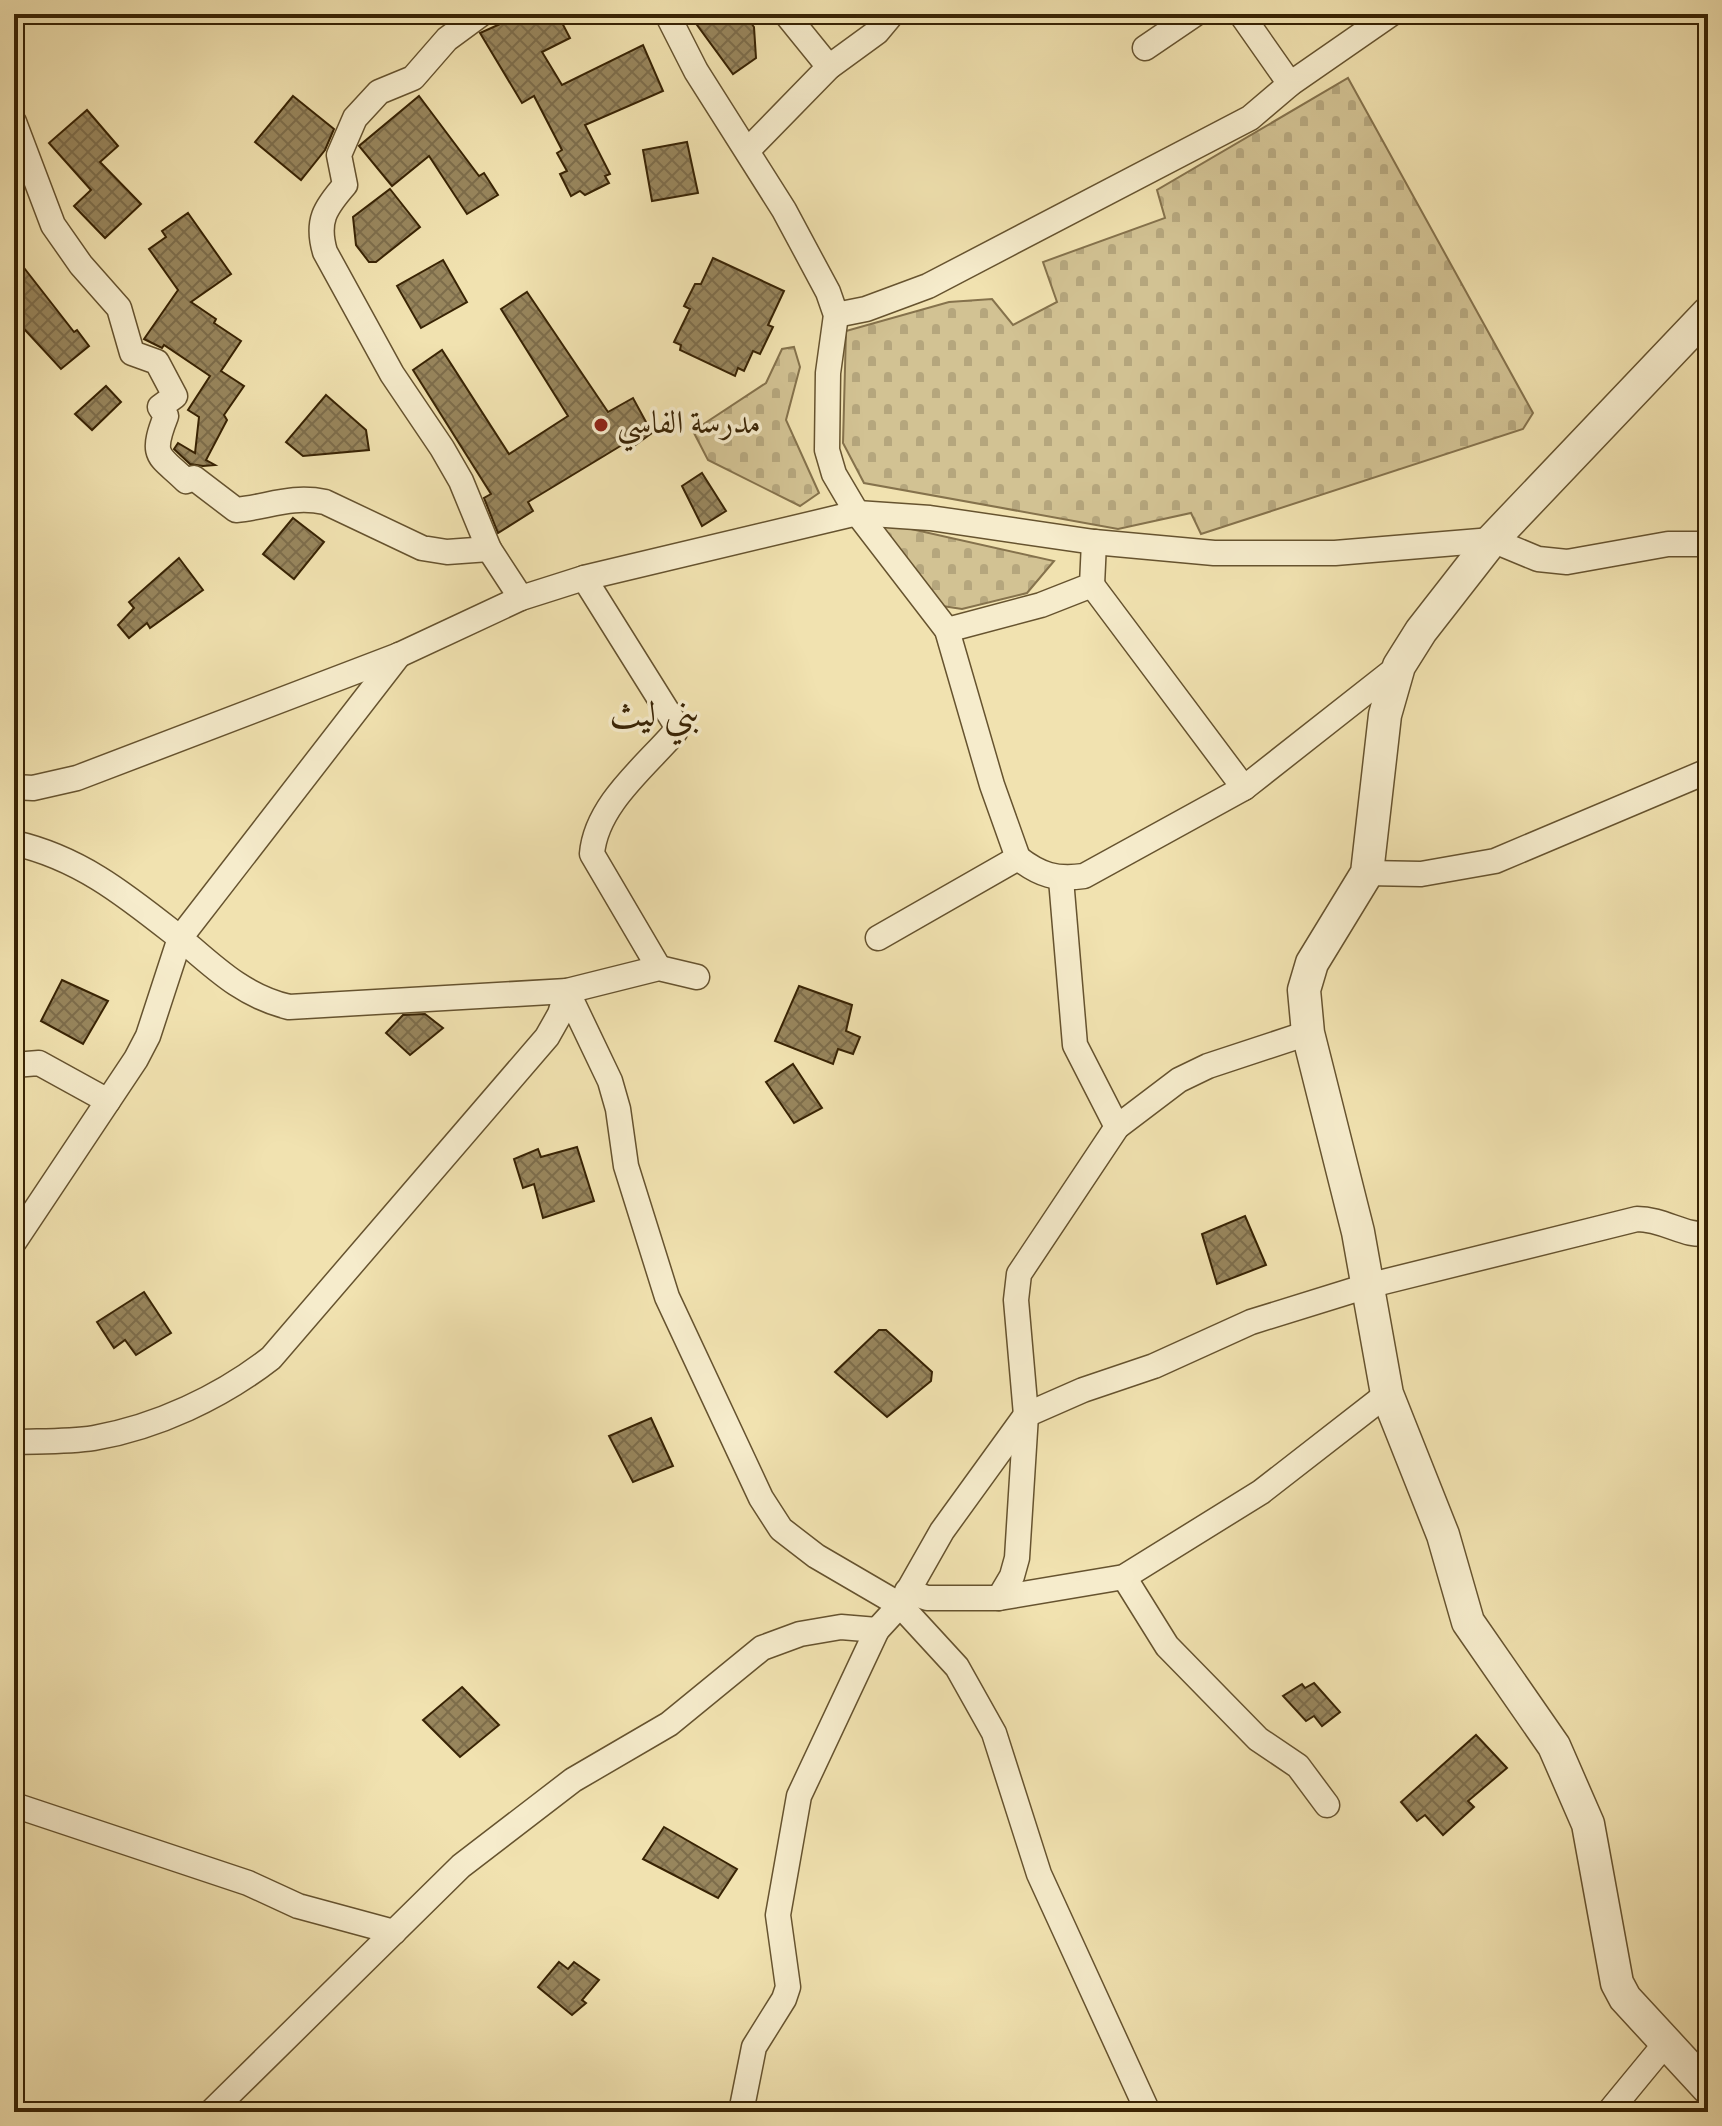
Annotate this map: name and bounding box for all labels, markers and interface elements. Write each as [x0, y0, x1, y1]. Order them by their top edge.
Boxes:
place label: مدرسة الفاسي [617, 402, 761, 452]
marker: مدرسة الفاسي [592, 416, 610, 434]
district label: بني ليث [609, 691, 701, 746]

